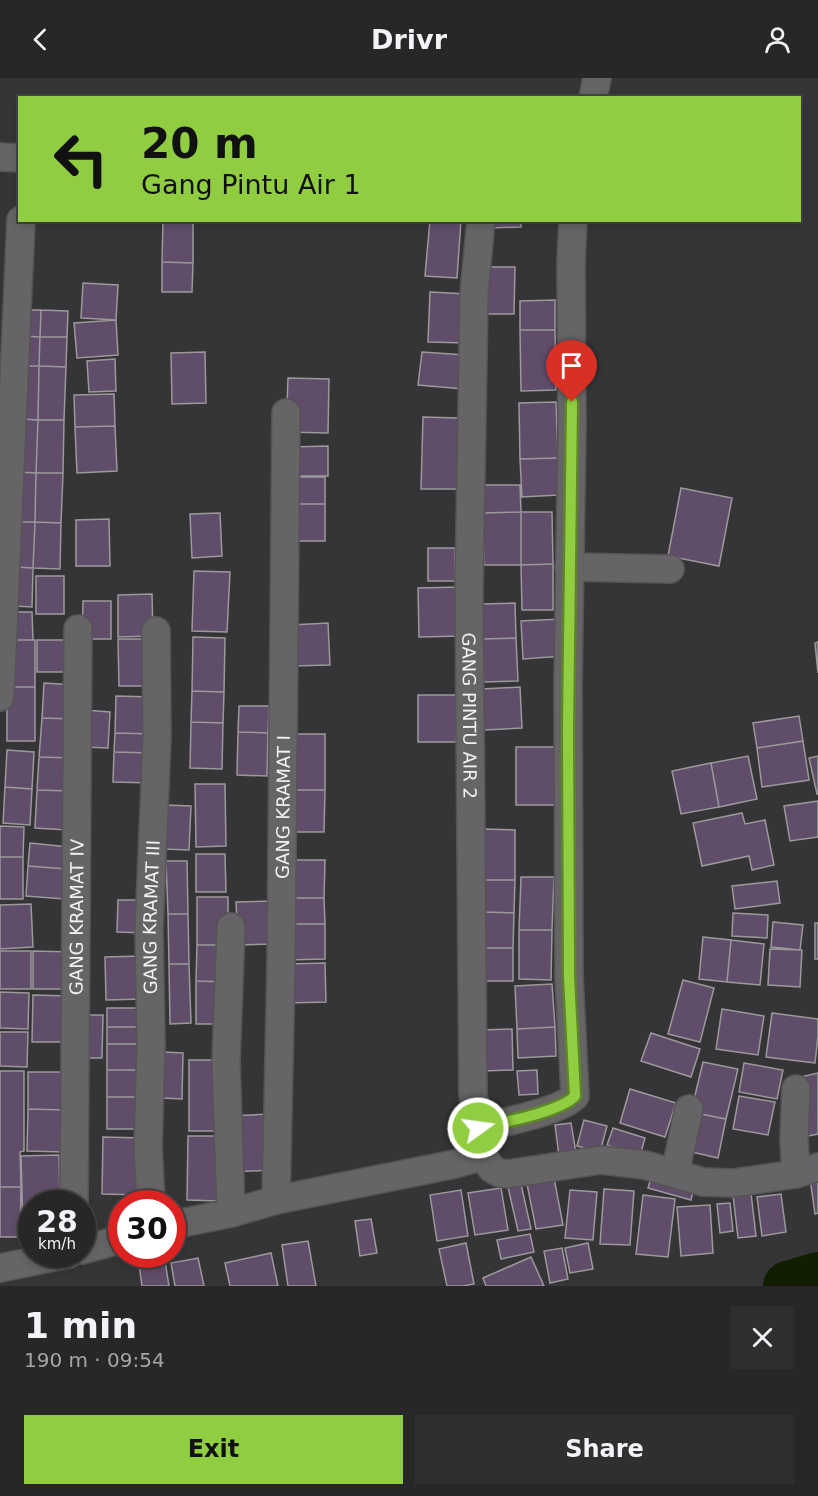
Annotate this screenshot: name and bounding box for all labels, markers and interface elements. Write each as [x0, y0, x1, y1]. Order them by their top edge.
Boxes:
icon: back [24, 23, 57, 56]
icon: person [761, 23, 794, 56]
text: Drivr [371, 24, 447, 55]
text: 20 m [141, 119, 258, 168]
icon: left [42, 120, 120, 198]
text: Gang Pintu Air 1 [141, 169, 361, 200]
pin [546, 340, 597, 402]
icon: arrive [555, 349, 588, 382]
street label: GANG PINTU AIR 2 [459, 632, 481, 799]
street label: GANG KRAMAT I [271, 735, 294, 879]
street label: GANG KRAMAT IV [65, 838, 87, 995]
street label: GANG KRAMAT III [138, 840, 163, 995]
position arrow [446, 1096, 510, 1160]
speed limit sign: 30 [108, 1190, 186, 1268]
text: 28 [36, 1204, 78, 1239]
text: km/h [38, 1235, 76, 1253]
text: 1 min [24, 1305, 137, 1346]
button: close [731, 1306, 794, 1369]
text: 190 m · 09:54 [24, 1348, 165, 1372]
button: Exit [24, 1415, 403, 1484]
button: Share [415, 1415, 794, 1484]

